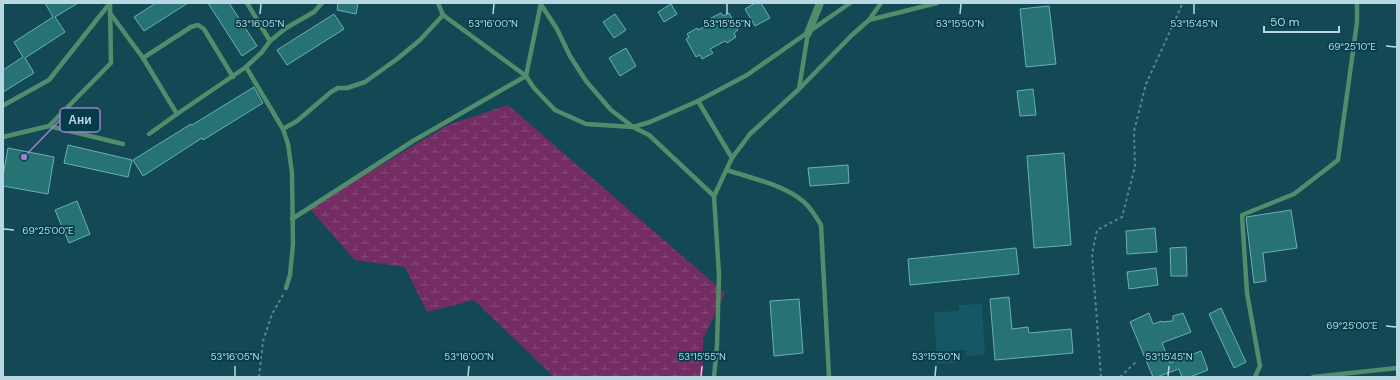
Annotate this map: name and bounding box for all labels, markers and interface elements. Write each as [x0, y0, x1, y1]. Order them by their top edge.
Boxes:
scale bar [1264, 8, 1339, 34]
text: 50 m [1270, 14, 1299, 30]
text: 53°16'05"N [235, 17, 285, 30]
text: 53°16'00"N [468, 17, 518, 30]
text: 53°15'55"N [703, 17, 751, 30]
text: 53°15'50"N [936, 17, 984, 30]
text: 53°15'45"N [1170, 17, 1218, 30]
text: 69°25'10"E [1328, 40, 1376, 53]
callout: Ани [60, 108, 100, 132]
text: Ани [68, 112, 92, 128]
text: 69°25'00"E [22, 224, 74, 237]
text: 69°25'00"E [1326, 319, 1378, 332]
text: 53°16'05"N [210, 350, 260, 363]
text: 53°16'00"N [444, 350, 494, 363]
text: 53°15'55"N [678, 350, 726, 363]
text: 53°15'50"N [912, 350, 960, 363]
text: 53°15'45"N [1145, 350, 1193, 363]

